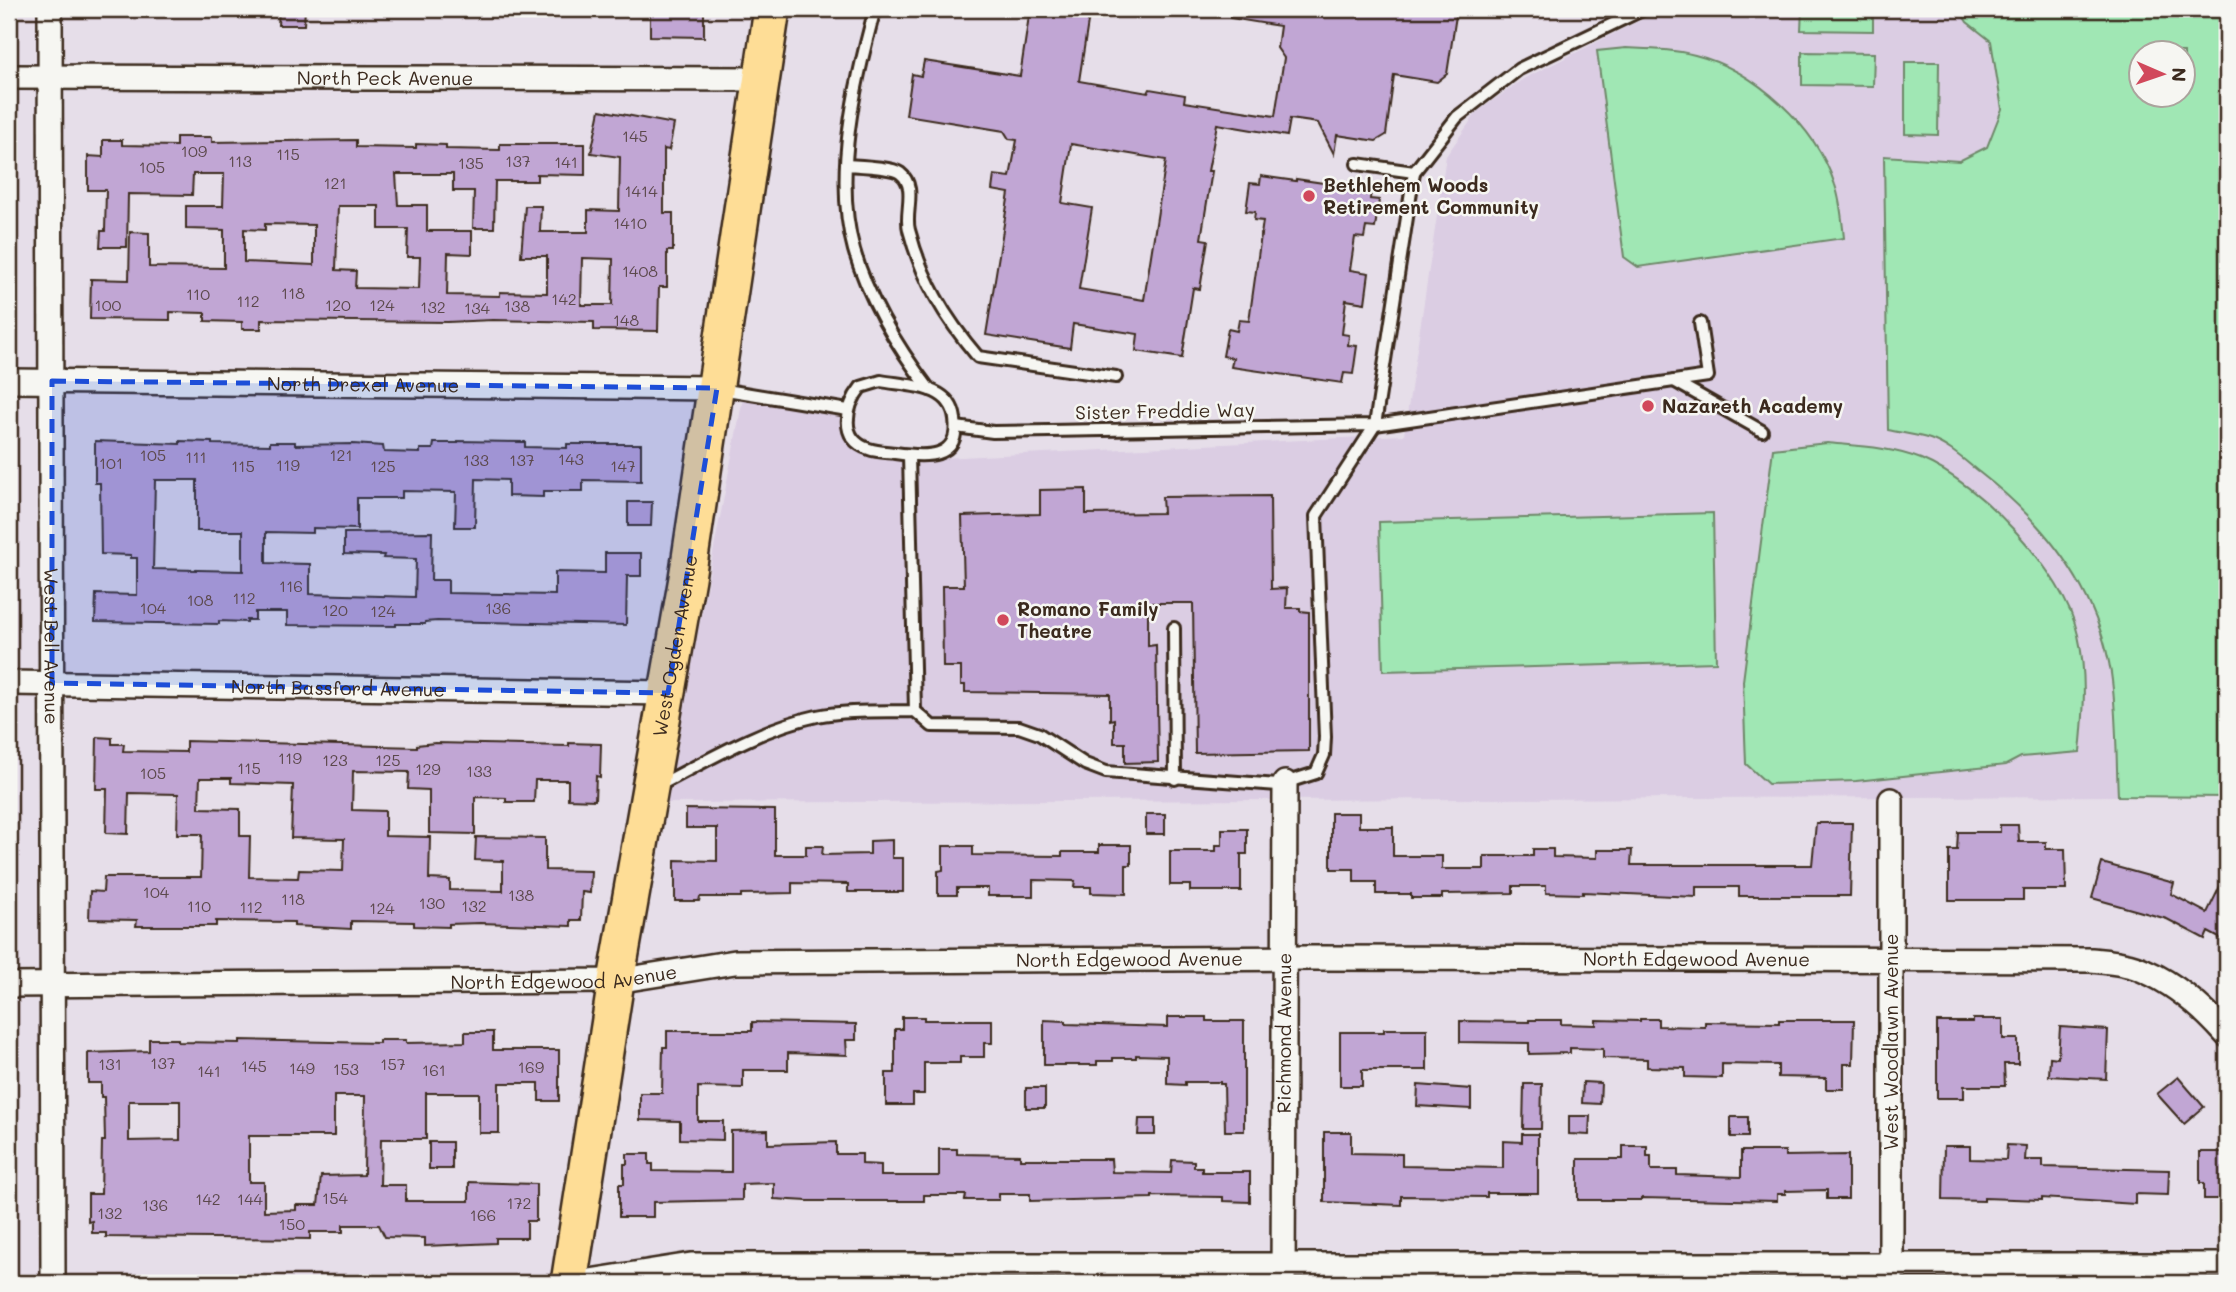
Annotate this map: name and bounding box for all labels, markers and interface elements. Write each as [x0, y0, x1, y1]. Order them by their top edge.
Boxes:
north arrow [2128, 38, 2198, 108]
street label: North Peck Avenue [297, 65, 473, 90]
text: N [2167, 67, 2192, 82]
house number: 145 [622, 125, 648, 146]
house number: 109 [181, 140, 207, 161]
house number: 115 [276, 143, 300, 164]
house number: 113 [228, 150, 252, 171]
house number: 137 [505, 150, 531, 171]
house number: 141 [554, 151, 578, 172]
house number: 135 [458, 152, 484, 173]
house number: 105 [139, 156, 165, 177]
house number: 121 [323, 172, 347, 193]
place label: Bethlehem Woods Retirement Community [1323, 172, 1539, 219]
house number: 1414 [624, 180, 658, 201]
marker: Bethlehem Woods Retirement Community [1301, 188, 1317, 204]
house number: 1410 [613, 212, 647, 233]
house number: 1408 [622, 260, 658, 281]
house number: 118 [281, 282, 305, 303]
house number: 110 [186, 283, 210, 304]
house number: 142 [551, 288, 577, 309]
house number: 112 [236, 290, 260, 311]
house number: 100 [95, 294, 122, 315]
house number: 120 [325, 294, 351, 315]
house number: 124 [369, 294, 395, 315]
house number: 138 [504, 295, 530, 316]
house number: 132 [420, 296, 446, 317]
house number: 134 [464, 297, 491, 318]
house number: 148 [613, 309, 639, 330]
street label: North Drexel Avenue [267, 371, 459, 397]
place label: Nazareth Academy [1662, 393, 1843, 418]
street label: Sister Freddie Way [1075, 396, 1255, 425]
marker: Nazareth Academy [1640, 398, 1656, 414]
house number: 105 [140, 444, 166, 465]
house number: 121 [329, 444, 353, 465]
house number: 111 [185, 446, 207, 467]
house number: 143 [558, 448, 584, 469]
house number: 133 [463, 449, 489, 470]
house number: 137 [509, 449, 535, 470]
house number: 101 [99, 452, 123, 473]
house number: 119 [276, 454, 300, 475]
house number: 115 [231, 455, 255, 476]
house number: 125 [370, 455, 396, 476]
house number: 147 [610, 455, 636, 476]
street label: West Ogden Avenue [646, 553, 702, 739]
street label: West Bell Avenue [39, 567, 65, 725]
house number: 116 [279, 575, 303, 596]
house number: 112 [232, 587, 256, 608]
house number: 108 [187, 589, 214, 610]
place label: Romano Family Theatre [1017, 596, 1159, 643]
house number: 104 [140, 597, 167, 618]
house number: 136 [485, 597, 511, 618]
house number: 120 [322, 599, 348, 620]
house number: 124 [370, 600, 396, 621]
marker: Romano Family Theatre [995, 612, 1011, 628]
street label: North Bassford Avenue [231, 673, 445, 702]
house number: 119 [278, 747, 302, 768]
house number: 123 [322, 749, 348, 770]
house number: 125 [375, 749, 401, 770]
house number: 115 [237, 757, 261, 778]
house number: 129 [415, 758, 441, 779]
house number: 133 [466, 760, 492, 781]
house number: 105 [140, 762, 166, 783]
house number: 104 [143, 881, 170, 902]
house number: 138 [508, 884, 534, 905]
house number: 118 [281, 888, 305, 909]
house number: 130 [419, 892, 445, 913]
house number: 110 [187, 895, 211, 916]
house number: 132 [461, 895, 487, 916]
house number: 112 [239, 896, 263, 917]
house number: 124 [369, 897, 395, 918]
street label: West Woodlawn Avenue [1878, 933, 1903, 1151]
street label: North Edgewood Avenue [1016, 945, 1243, 972]
street label: North Edgewood Avenue [1583, 946, 1810, 971]
street label: Richmond Avenue [1271, 953, 1296, 1113]
street label: North Edgewood Avenue [450, 958, 679, 994]
house number: 137 [150, 1052, 176, 1073]
house number: 131 [98, 1053, 122, 1074]
house number: 157 [380, 1053, 406, 1074]
house number: 145 [241, 1055, 267, 1076]
house number: 169 [518, 1056, 544, 1077]
house number: 149 [289, 1057, 315, 1078]
house number: 153 [333, 1058, 359, 1079]
house number: 161 [422, 1059, 446, 1080]
house number: 141 [197, 1060, 221, 1081]
house number: 154 [322, 1187, 349, 1208]
house number: 142 [195, 1188, 221, 1209]
house number: 144 [237, 1188, 264, 1209]
house number: 172 [507, 1192, 531, 1213]
house number: 136 [142, 1194, 168, 1215]
house number: 132 [97, 1202, 123, 1223]
house number: 166 [470, 1204, 496, 1225]
house number: 150 [279, 1213, 305, 1234]

